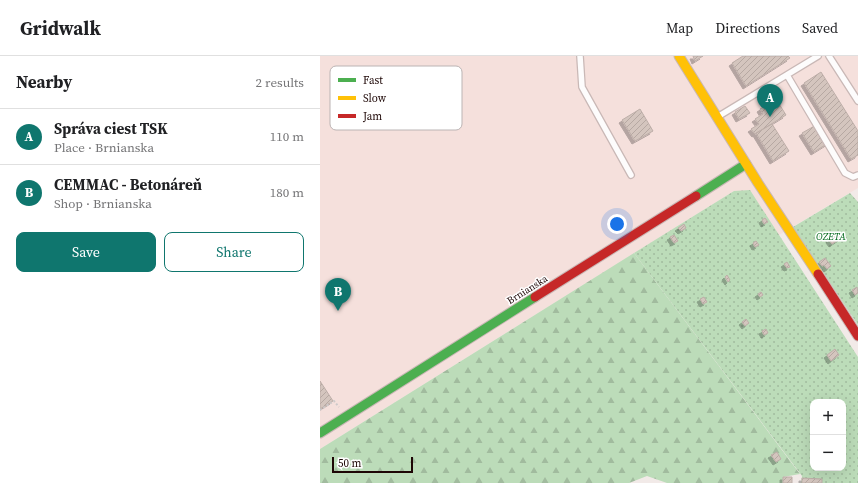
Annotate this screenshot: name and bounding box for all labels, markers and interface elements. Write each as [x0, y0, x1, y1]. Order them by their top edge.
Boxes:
text: Gridwalk [20, 15, 101, 41]
text: Map [666, 18, 693, 38]
text: Directions [715, 18, 780, 38]
text: Saved [802, 18, 838, 38]
legend [330, 66, 462, 130]
text: Nearby [16, 70, 72, 94]
text: Fast [363, 73, 383, 88]
text: 2 results [256, 74, 304, 91]
pin: A [757, 84, 783, 117]
text: Slow [363, 91, 387, 106]
text: Jam [362, 109, 382, 124]
text: Správa ciest TSK [54, 118, 168, 139]
text: A [25, 128, 33, 145]
text: 110 m [270, 128, 304, 145]
text: Place · Brnianska [54, 139, 154, 156]
text: CEMMAC - Betonáreň [54, 174, 202, 195]
text: B [25, 184, 33, 201]
text: 180 m [270, 184, 304, 201]
text: Shop · Brnianska [54, 195, 152, 212]
your location [607, 214, 627, 234]
park label: OZETA [816, 230, 846, 243]
button: Save [16, 232, 156, 272]
button: Share [164, 232, 304, 272]
street label: Brnianska [505, 271, 551, 307]
pin: B [325, 278, 351, 311]
map controls [810, 399, 846, 471]
button: + [810, 399, 846, 435]
button: − [810, 435, 846, 471]
scale bar [332, 455, 413, 474]
text: 50 m [338, 456, 361, 471]

